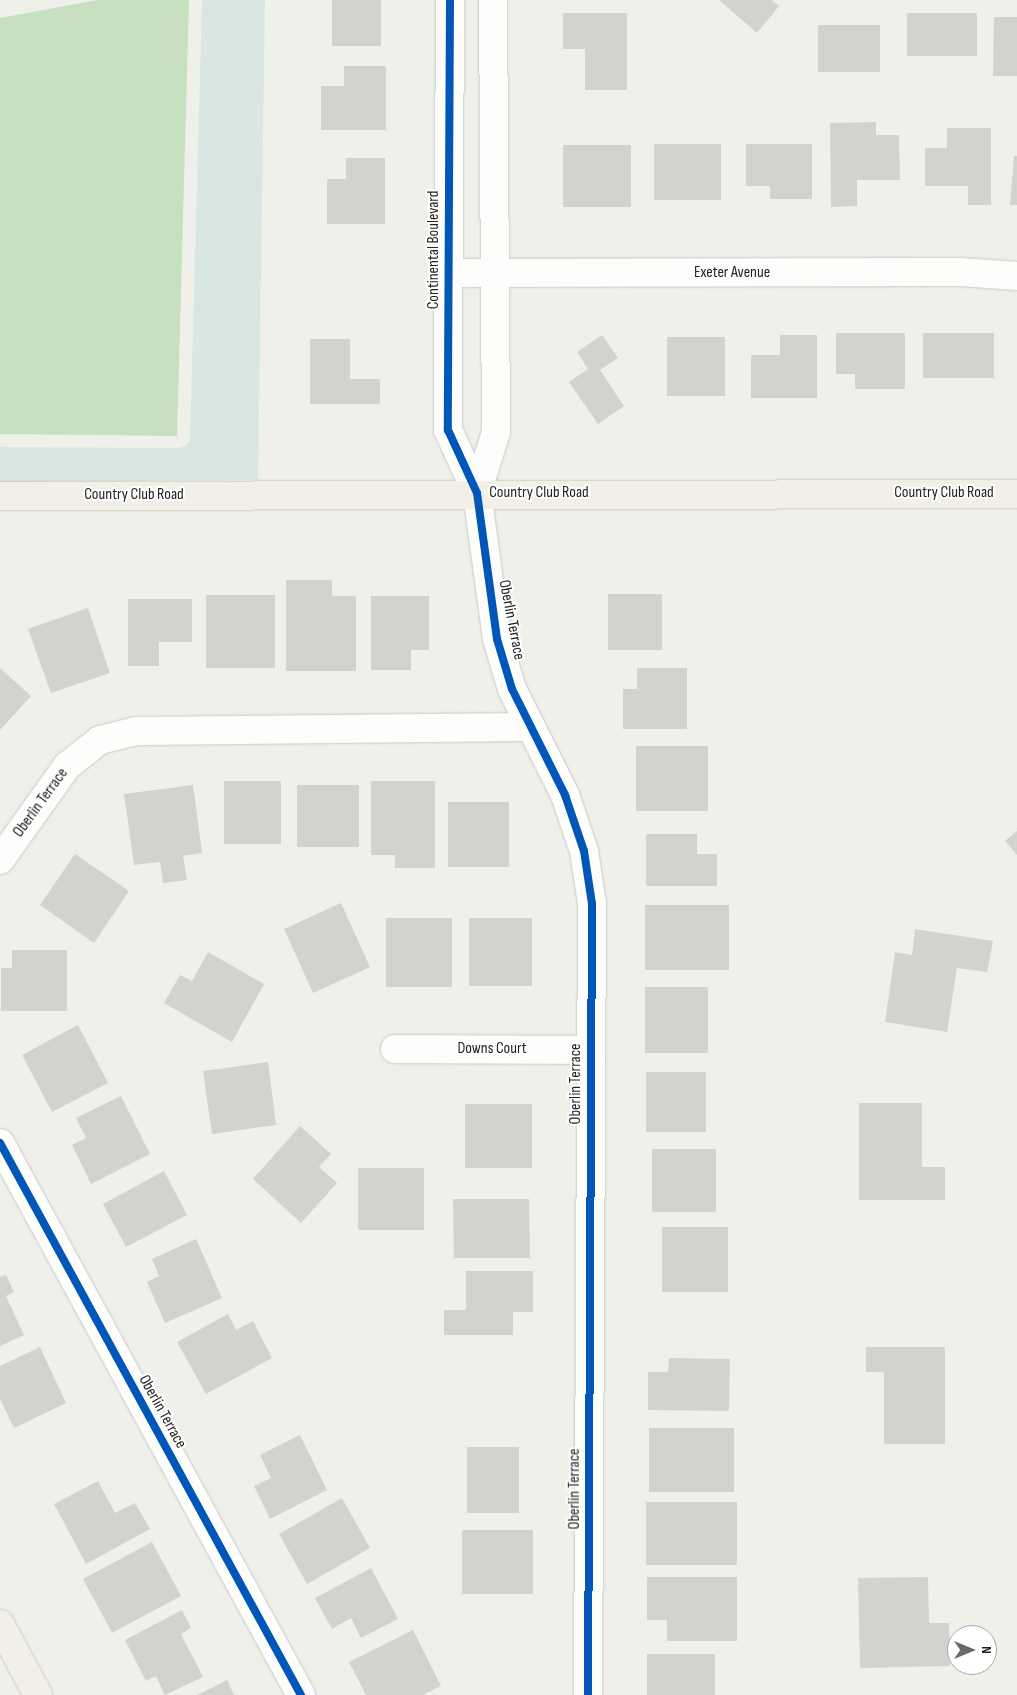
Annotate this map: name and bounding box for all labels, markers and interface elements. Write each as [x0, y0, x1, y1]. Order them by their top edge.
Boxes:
street label: Continental Boulevard [424, 191, 444, 309]
street label: Exeter Avenue [694, 263, 770, 283]
street label: Country Club Road [489, 483, 589, 503]
street label: Country Club Road [894, 483, 994, 503]
street label: Country Club Road [84, 485, 184, 505]
street label: Oberlin Terrace [494, 578, 528, 662]
street label: Oberlin Terrace [9, 765, 73, 841]
street label: Downs Court [457, 1039, 527, 1059]
street label: Oberlin Terrace [566, 1044, 586, 1124]
street label: Oberlin Terrace [134, 1372, 190, 1452]
street label: Oberlin Terrace [565, 1449, 585, 1529]
north arrow [947, 1625, 997, 1675]
text: N [978, 1646, 995, 1654]

